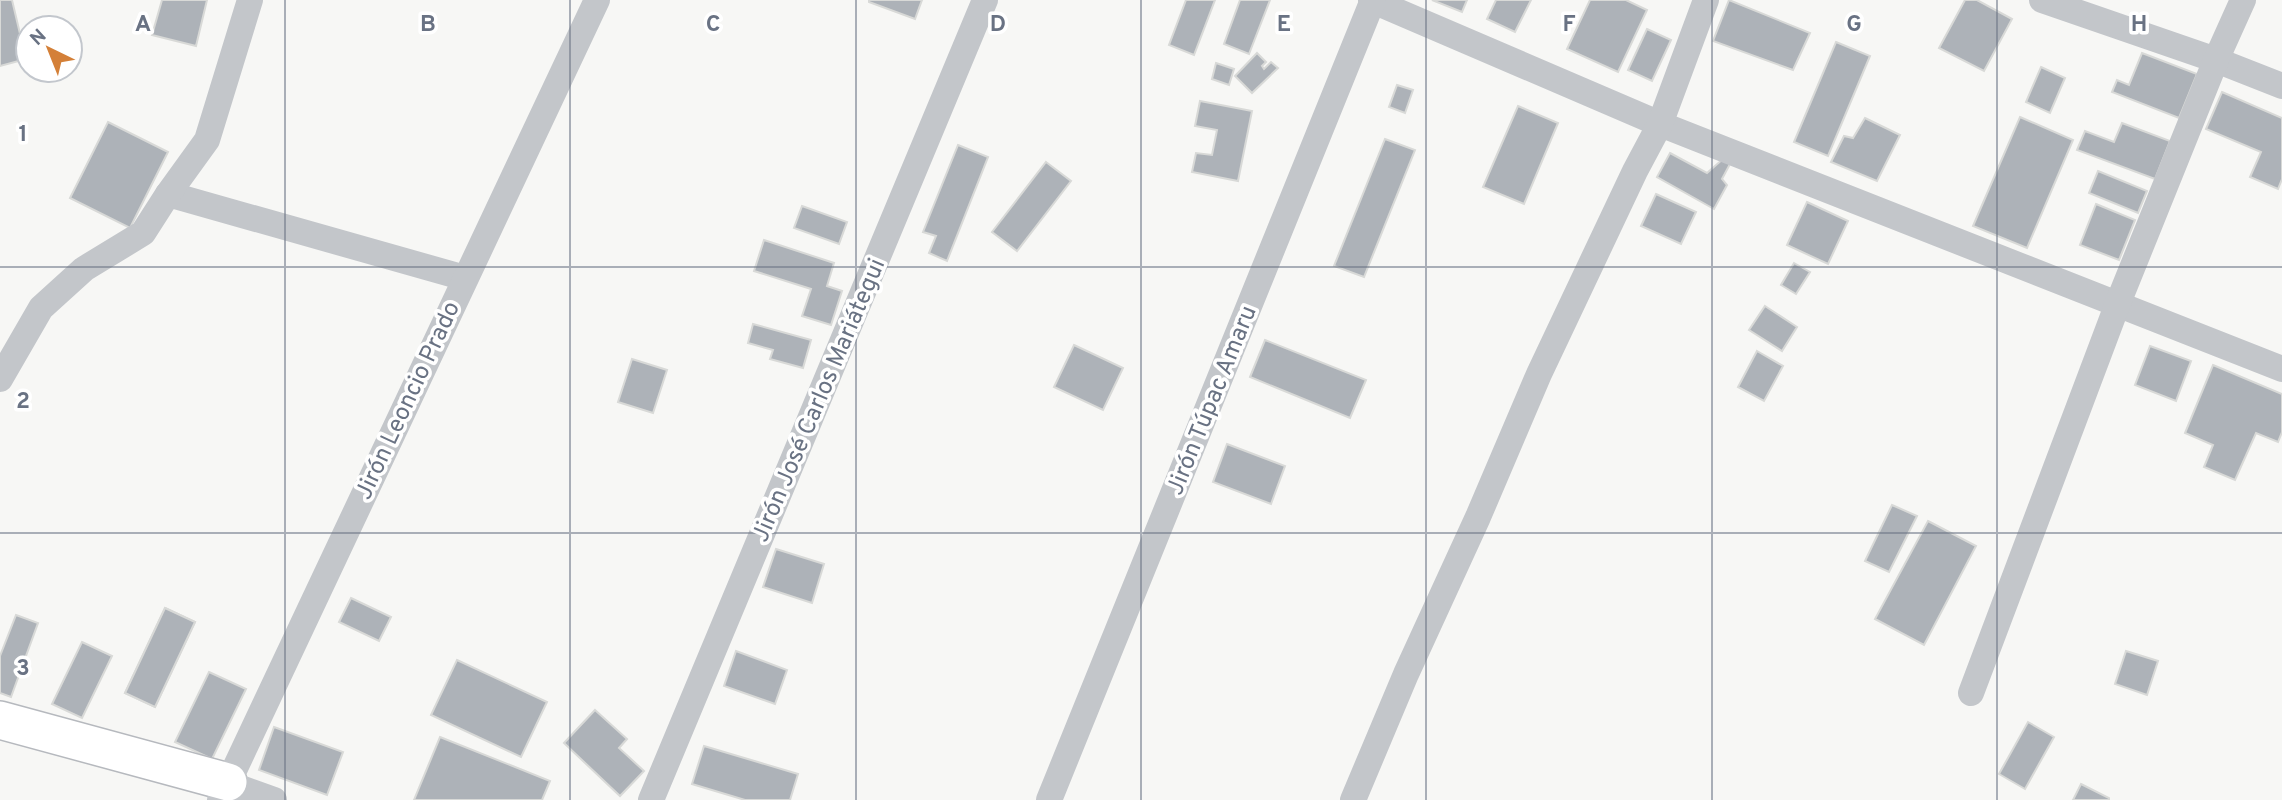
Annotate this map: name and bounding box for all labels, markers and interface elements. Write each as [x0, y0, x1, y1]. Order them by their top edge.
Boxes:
text: A [135, 11, 151, 40]
text: B [420, 11, 436, 40]
text: C [706, 11, 720, 40]
text: D [990, 11, 1006, 40]
text: E [1277, 11, 1291, 40]
text: F [1562, 11, 1576, 40]
text: G [1846, 11, 1862, 40]
text: H [2131, 11, 2147, 40]
north arrow [14, 14, 84, 84]
text: N [26, 25, 52, 51]
text: 1 [18, 121, 28, 150]
street label: Jirón José Carlos Mariátegui [746, 255, 893, 547]
street label: Jirón Leoncio Prado [350, 297, 468, 505]
street label: Jirón Túpac Amaru [1161, 302, 1265, 500]
text: 2 [16, 388, 30, 417]
text: 3 [16, 655, 30, 684]

